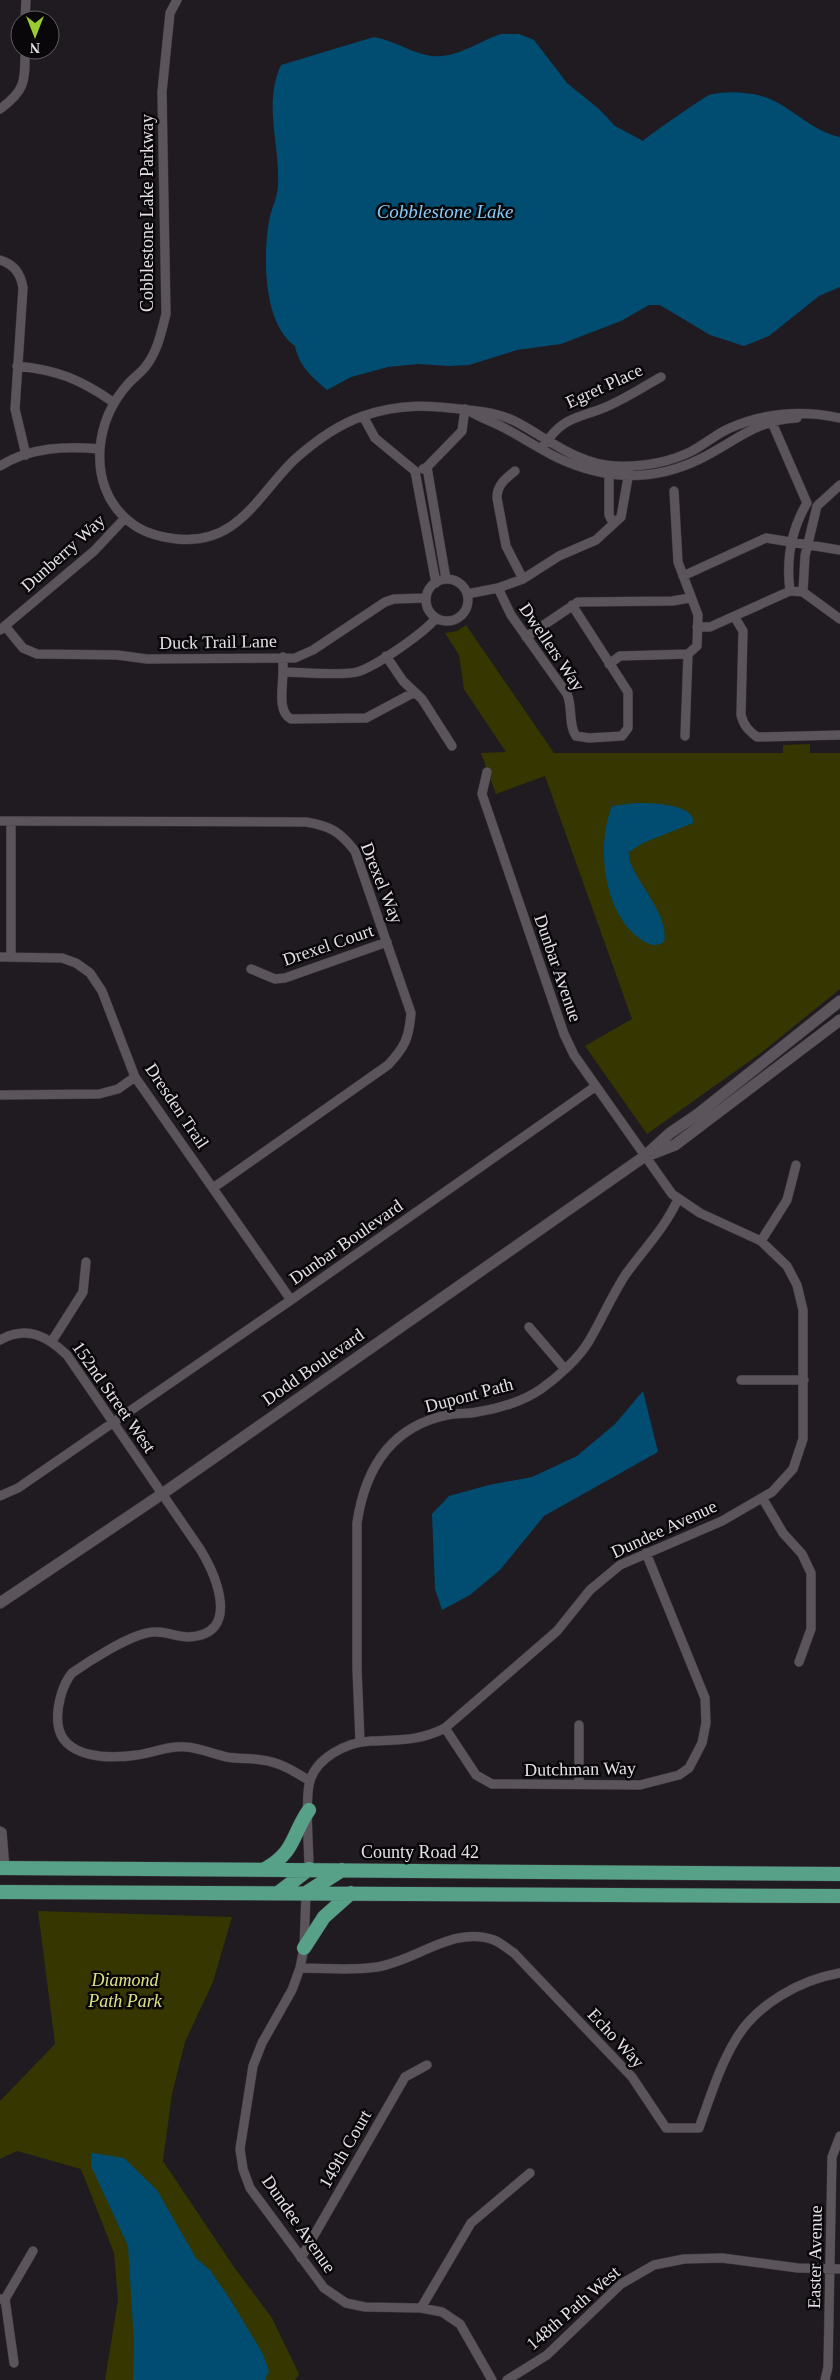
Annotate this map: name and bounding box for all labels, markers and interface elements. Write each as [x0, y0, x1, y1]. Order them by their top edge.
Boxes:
north arrow [10, 10, 60, 60]
text: N [30, 40, 40, 55]
street label: Cobblestone Lake Parkway [137, 114, 157, 312]
water label: Cobblestone Lake [377, 201, 513, 222]
street label: Egret Place [562, 360, 646, 412]
street label: Dunberry Way [17, 510, 109, 596]
street label: Dwellers Way [515, 599, 589, 695]
street label: Duck Trail Lane [159, 631, 277, 653]
street label: Drexel Way [357, 840, 407, 926]
street label: Dunbar Avenue [530, 912, 586, 1024]
street label: Drexel Court [280, 920, 376, 970]
street label: Dresden Trail [141, 1060, 213, 1152]
street label: Dunbar Boulevard [286, 1196, 406, 1288]
street label: Dodd Boulevard [258, 1325, 368, 1409]
street label: 152nd Street West [68, 1338, 160, 1456]
street label: Dupont Path [423, 1374, 515, 1416]
street label: Dundee Avenue [608, 1496, 720, 1562]
street label: Dutchman Way [524, 1758, 636, 1780]
street label: County Road 42 [361, 1842, 479, 1862]
park label: Diamond Path Park [87, 1970, 163, 2011]
street label: Echo Way [584, 2004, 648, 2072]
street label: 149th Court [315, 2107, 375, 2191]
street label: Dundee Avenue [258, 2172, 340, 2276]
street label: Easter Avenue [804, 2205, 826, 2309]
street label: 148th Path West [522, 2262, 624, 2354]

